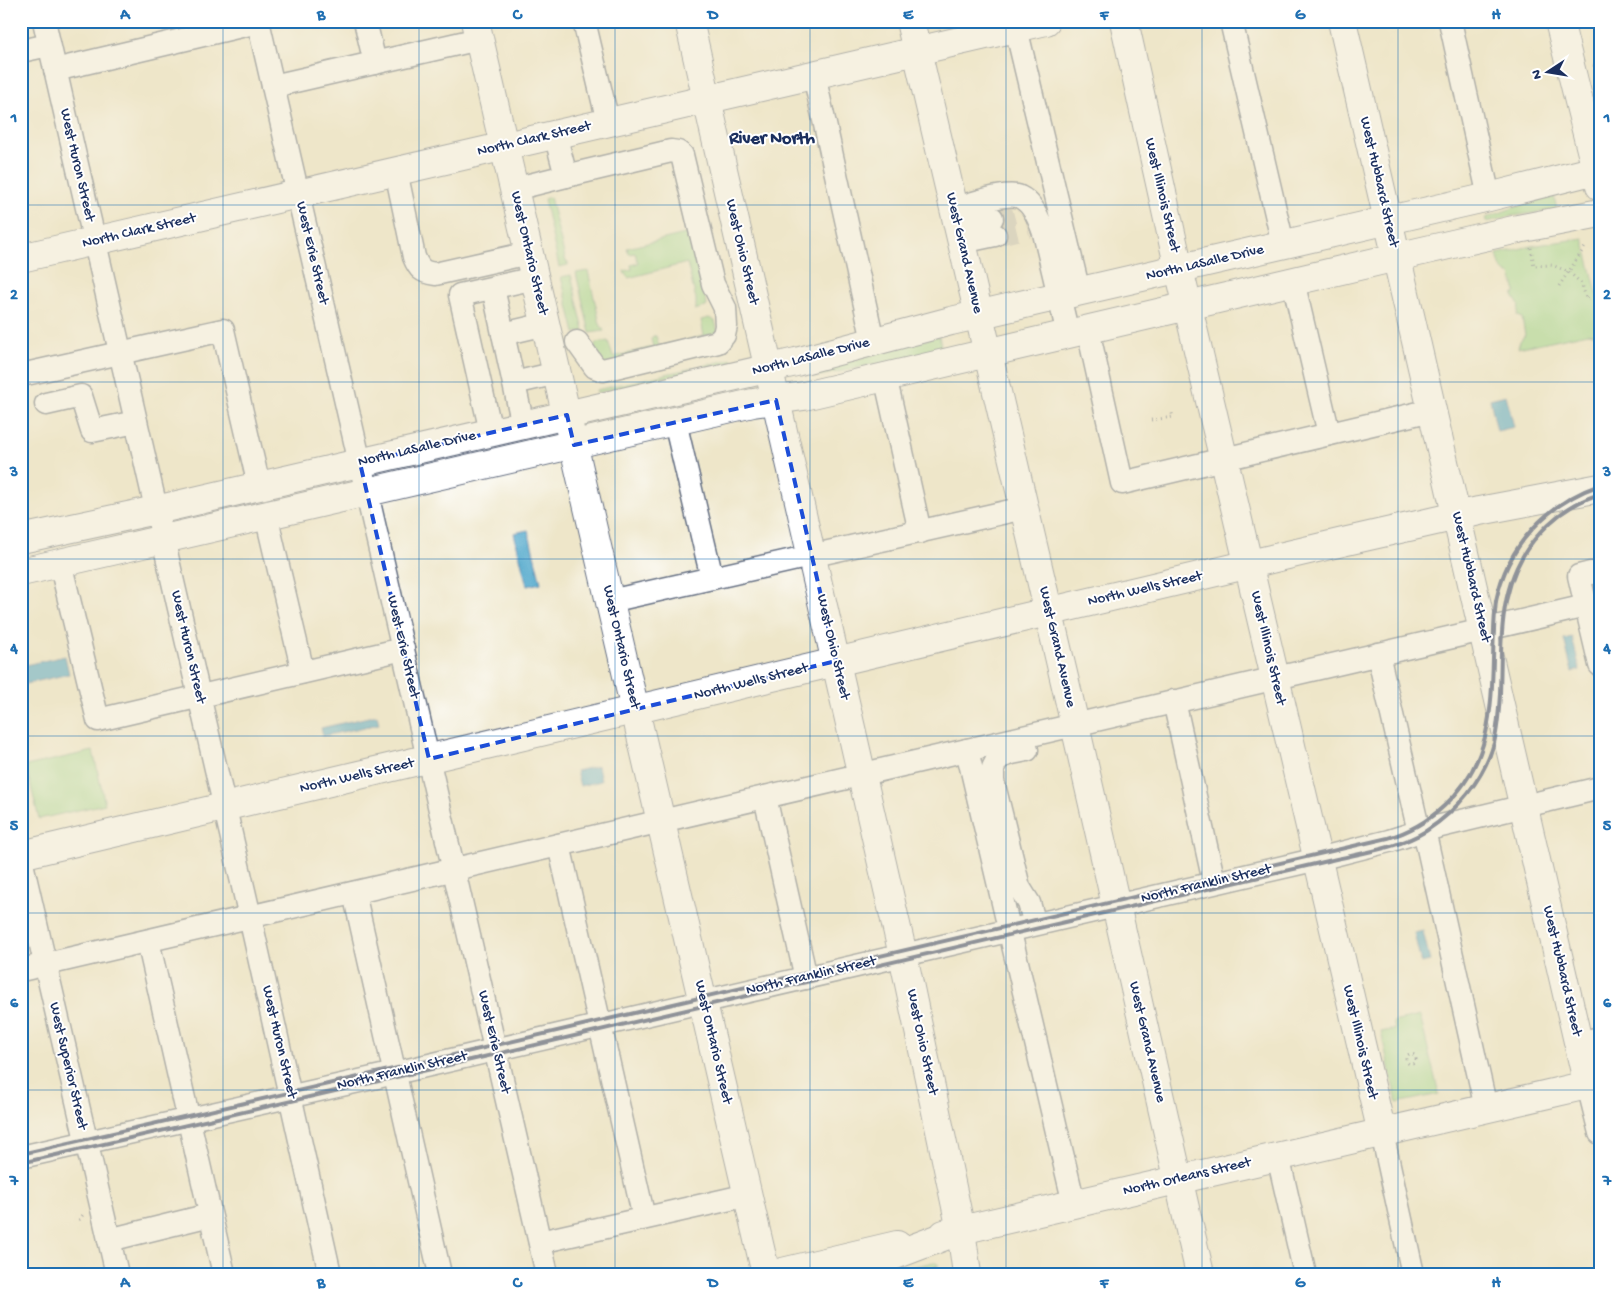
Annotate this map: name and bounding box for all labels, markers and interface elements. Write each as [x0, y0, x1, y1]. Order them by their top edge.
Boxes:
text: A [119, 7, 131, 26]
text: B [316, 7, 326, 26]
text: C [512, 7, 523, 26]
text: D [706, 7, 719, 26]
text: E [903, 7, 914, 26]
text: F [1099, 7, 1110, 26]
text: G [1295, 7, 1306, 26]
text: H [1491, 7, 1501, 26]
north arrow [1524, 48, 1574, 98]
text: N [1528, 68, 1547, 80]
street label: West Huron Street [55, 107, 99, 225]
text: 1 [10, 110, 17, 129]
text: 1 [1603, 110, 1610, 129]
street label: West Hubbard Street [1355, 115, 1403, 251]
street label: North Clark Street [475, 117, 594, 161]
district label: River North [728, 129, 815, 150]
street label: West Illinois Street [1140, 136, 1184, 256]
street label: West Ontario Street [506, 189, 552, 318]
street label: West Grand Avenue [941, 191, 987, 315]
street label: West Ohio Street [721, 198, 763, 308]
street label: West Erie Street [291, 200, 333, 308]
street label: North Clark Street [80, 209, 199, 253]
street label: North LaSalle Drive [1144, 241, 1266, 285]
text: 2 [10, 287, 18, 306]
text: 2 [1603, 287, 1611, 306]
street label: North LaSalle Drive [750, 334, 872, 380]
street label: North LaSalle Drive [356, 427, 478, 471]
text: 3 [9, 464, 18, 483]
text: 3 [1602, 464, 1611, 483]
street label: West Hubbard Street [1447, 510, 1495, 646]
street label: North Wells Street [1086, 567, 1206, 611]
street label: West Ontario Street [598, 583, 644, 712]
street label: West Grand Avenue [1034, 585, 1080, 709]
street label: West Huron Street [166, 589, 210, 707]
street label: West Illinois Street [1246, 589, 1290, 709]
street label: West Ohio Street [812, 593, 854, 703]
street label: West Erie Street [382, 594, 424, 702]
text: 4 [9, 641, 18, 660]
text: 4 [1602, 641, 1611, 660]
street label: North Wells Street [692, 659, 812, 705]
street label: North Wells Street [298, 754, 418, 798]
text: 5 [10, 818, 19, 837]
text: 5 [1603, 818, 1612, 837]
street label: North Franklin Street [1139, 860, 1275, 908]
street label: West Hubbard Street [1538, 904, 1586, 1040]
street label: North Franklin Street [744, 952, 880, 1000]
street label: West Ontario Street [690, 978, 736, 1107]
street label: West Grand Avenue [1124, 980, 1170, 1104]
street label: West Illinois Street [1338, 983, 1382, 1103]
street label: West Huron Street [257, 984, 301, 1102]
street label: West Ohio Street [902, 988, 942, 1098]
street label: West Erie Street [473, 989, 515, 1097]
text: 6 [10, 995, 19, 1014]
text: 6 [1603, 995, 1612, 1014]
street label: West Superior Street [45, 1001, 92, 1133]
street label: North Franklin Street [335, 1047, 471, 1095]
street label: North Orleans Street [1121, 1153, 1254, 1200]
text: 7 [9, 1173, 19, 1192]
text: 7 [1602, 1173, 1612, 1192]
text: A [119, 1275, 131, 1294]
text: B [316, 1275, 326, 1294]
text: C [512, 1275, 523, 1294]
text: D [706, 1275, 719, 1294]
text: E [903, 1275, 914, 1294]
text: F [1099, 1275, 1110, 1294]
text: G [1295, 1275, 1306, 1294]
text: H [1491, 1275, 1501, 1294]

